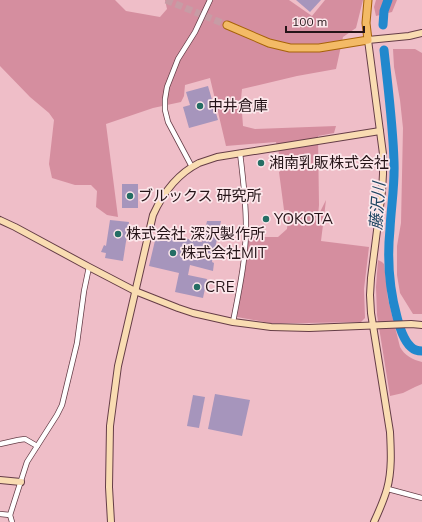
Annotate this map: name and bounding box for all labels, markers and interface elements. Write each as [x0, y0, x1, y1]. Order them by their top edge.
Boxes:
scale bar [286, 8, 364, 34]
text: 100 m [292, 14, 327, 29]
place label: 中井倉庫 [208, 96, 268, 115]
marker: 中井倉庫 [195, 101, 205, 111]
place label: 湘南乳販株式会社 [269, 153, 389, 172]
marker: 湘南乳販株式会社 [256, 158, 266, 168]
water label: 藤沢川 [365, 179, 389, 231]
place label: ブルックス 研究所 [138, 186, 261, 205]
marker: ブルックス 研究所 [125, 191, 135, 201]
place label: YOKOTA [273, 209, 333, 228]
marker: YOKOTA [261, 214, 271, 224]
place label: 株式会社 深沢製作所 [126, 224, 265, 243]
marker: 株式会社 深沢製作所 [113, 229, 123, 239]
place label: 株式会社MIT [181, 243, 267, 262]
marker: 株式会社MIT [168, 248, 178, 258]
place label: CRE [205, 277, 235, 296]
marker: CRE [192, 282, 202, 292]

